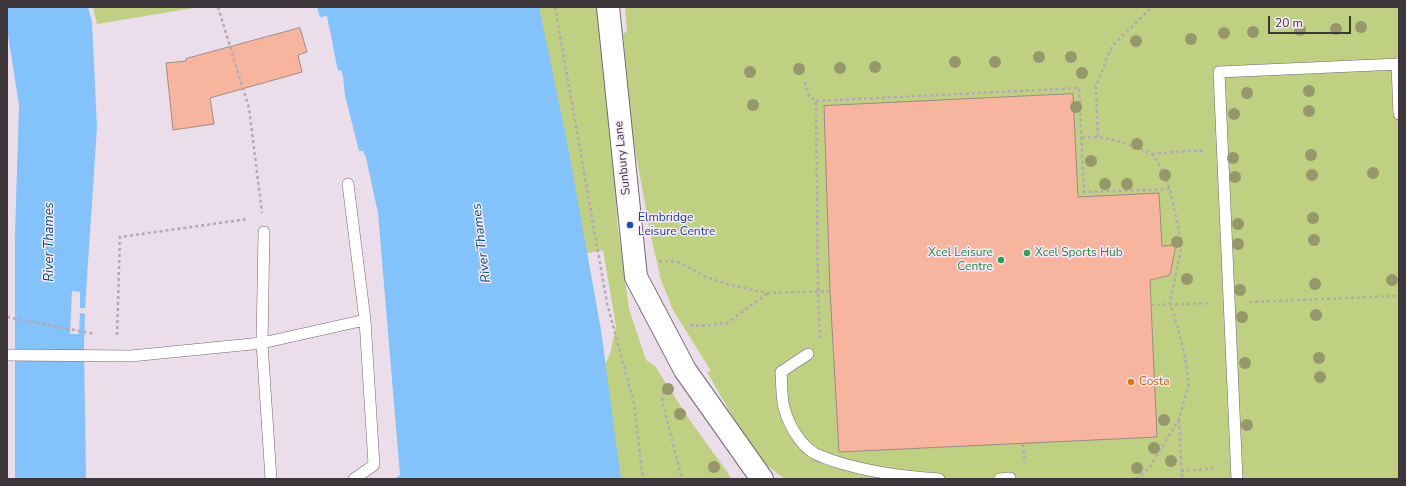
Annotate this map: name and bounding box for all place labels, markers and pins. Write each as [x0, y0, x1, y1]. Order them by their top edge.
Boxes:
place label: Elmbridge Leisure Centre [638, 211, 715, 239]
marker: Elmbridge Leisure Centre [625, 220, 635, 230]
place label: Xcel Leisure Centre [928, 246, 993, 274]
place label: Xcel Sports Hub [1035, 246, 1123, 260]
marker: Xcel Sports Hub [1022, 248, 1032, 258]
marker: Xcel Leisure Centre [996, 255, 1006, 265]
place label: Costa [1139, 375, 1170, 389]
marker: Costa [1126, 377, 1136, 387]

